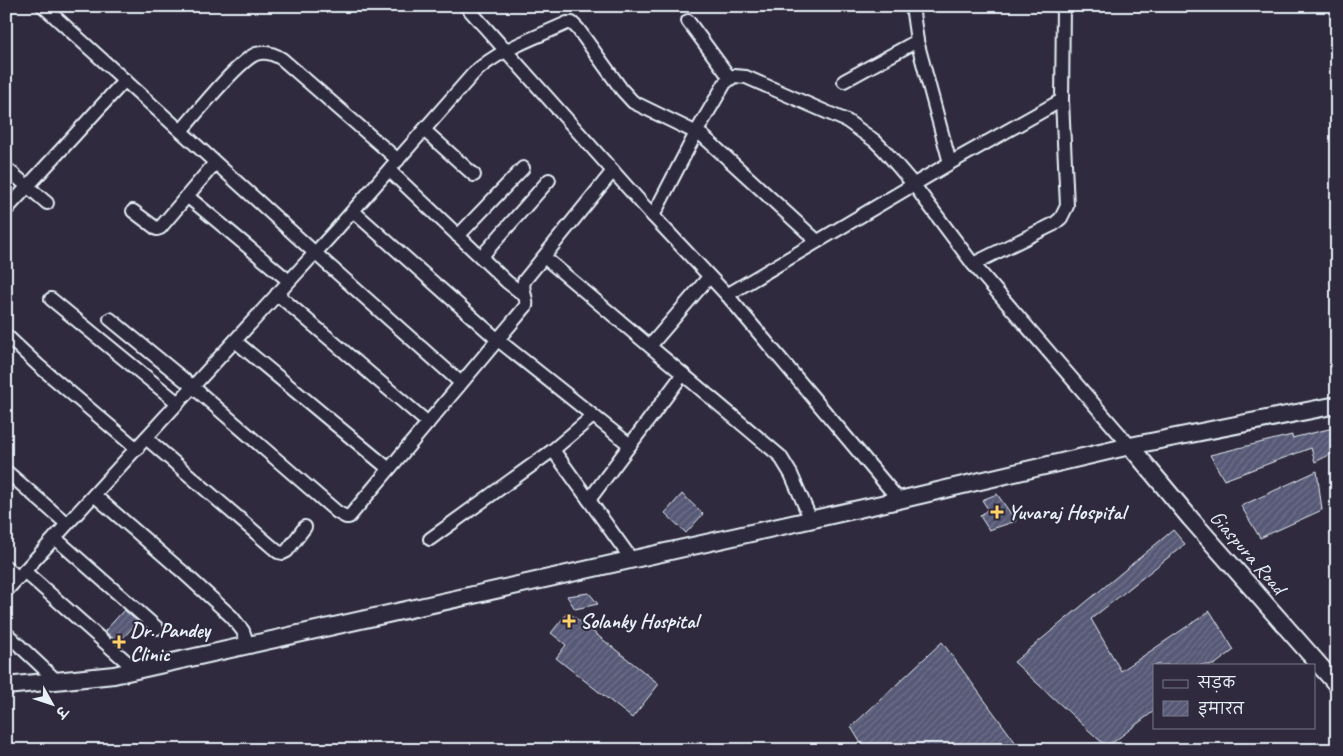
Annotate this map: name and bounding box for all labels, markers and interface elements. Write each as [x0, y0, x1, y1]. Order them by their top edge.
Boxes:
place label: Yuvaraj Hospital [1008, 499, 1129, 525]
marker: Yuvaraj Hospital [990, 505, 1004, 519]
street label: Giaspura Road [1204, 505, 1294, 602]
place label: Solanky Hospital [580, 608, 702, 634]
marker: Solanky Hospital [562, 614, 576, 628]
place label: Dr. Pandey Clinic [130, 617, 213, 667]
marker: Dr. Pandey Clinic [112, 635, 126, 649]
legend [1153, 664, 1316, 728]
text: सड़क [1197, 674, 1236, 693]
north arrow [28, 678, 78, 728]
text: इमारत [1198, 700, 1245, 719]
text: उ [51, 701, 72, 722]

